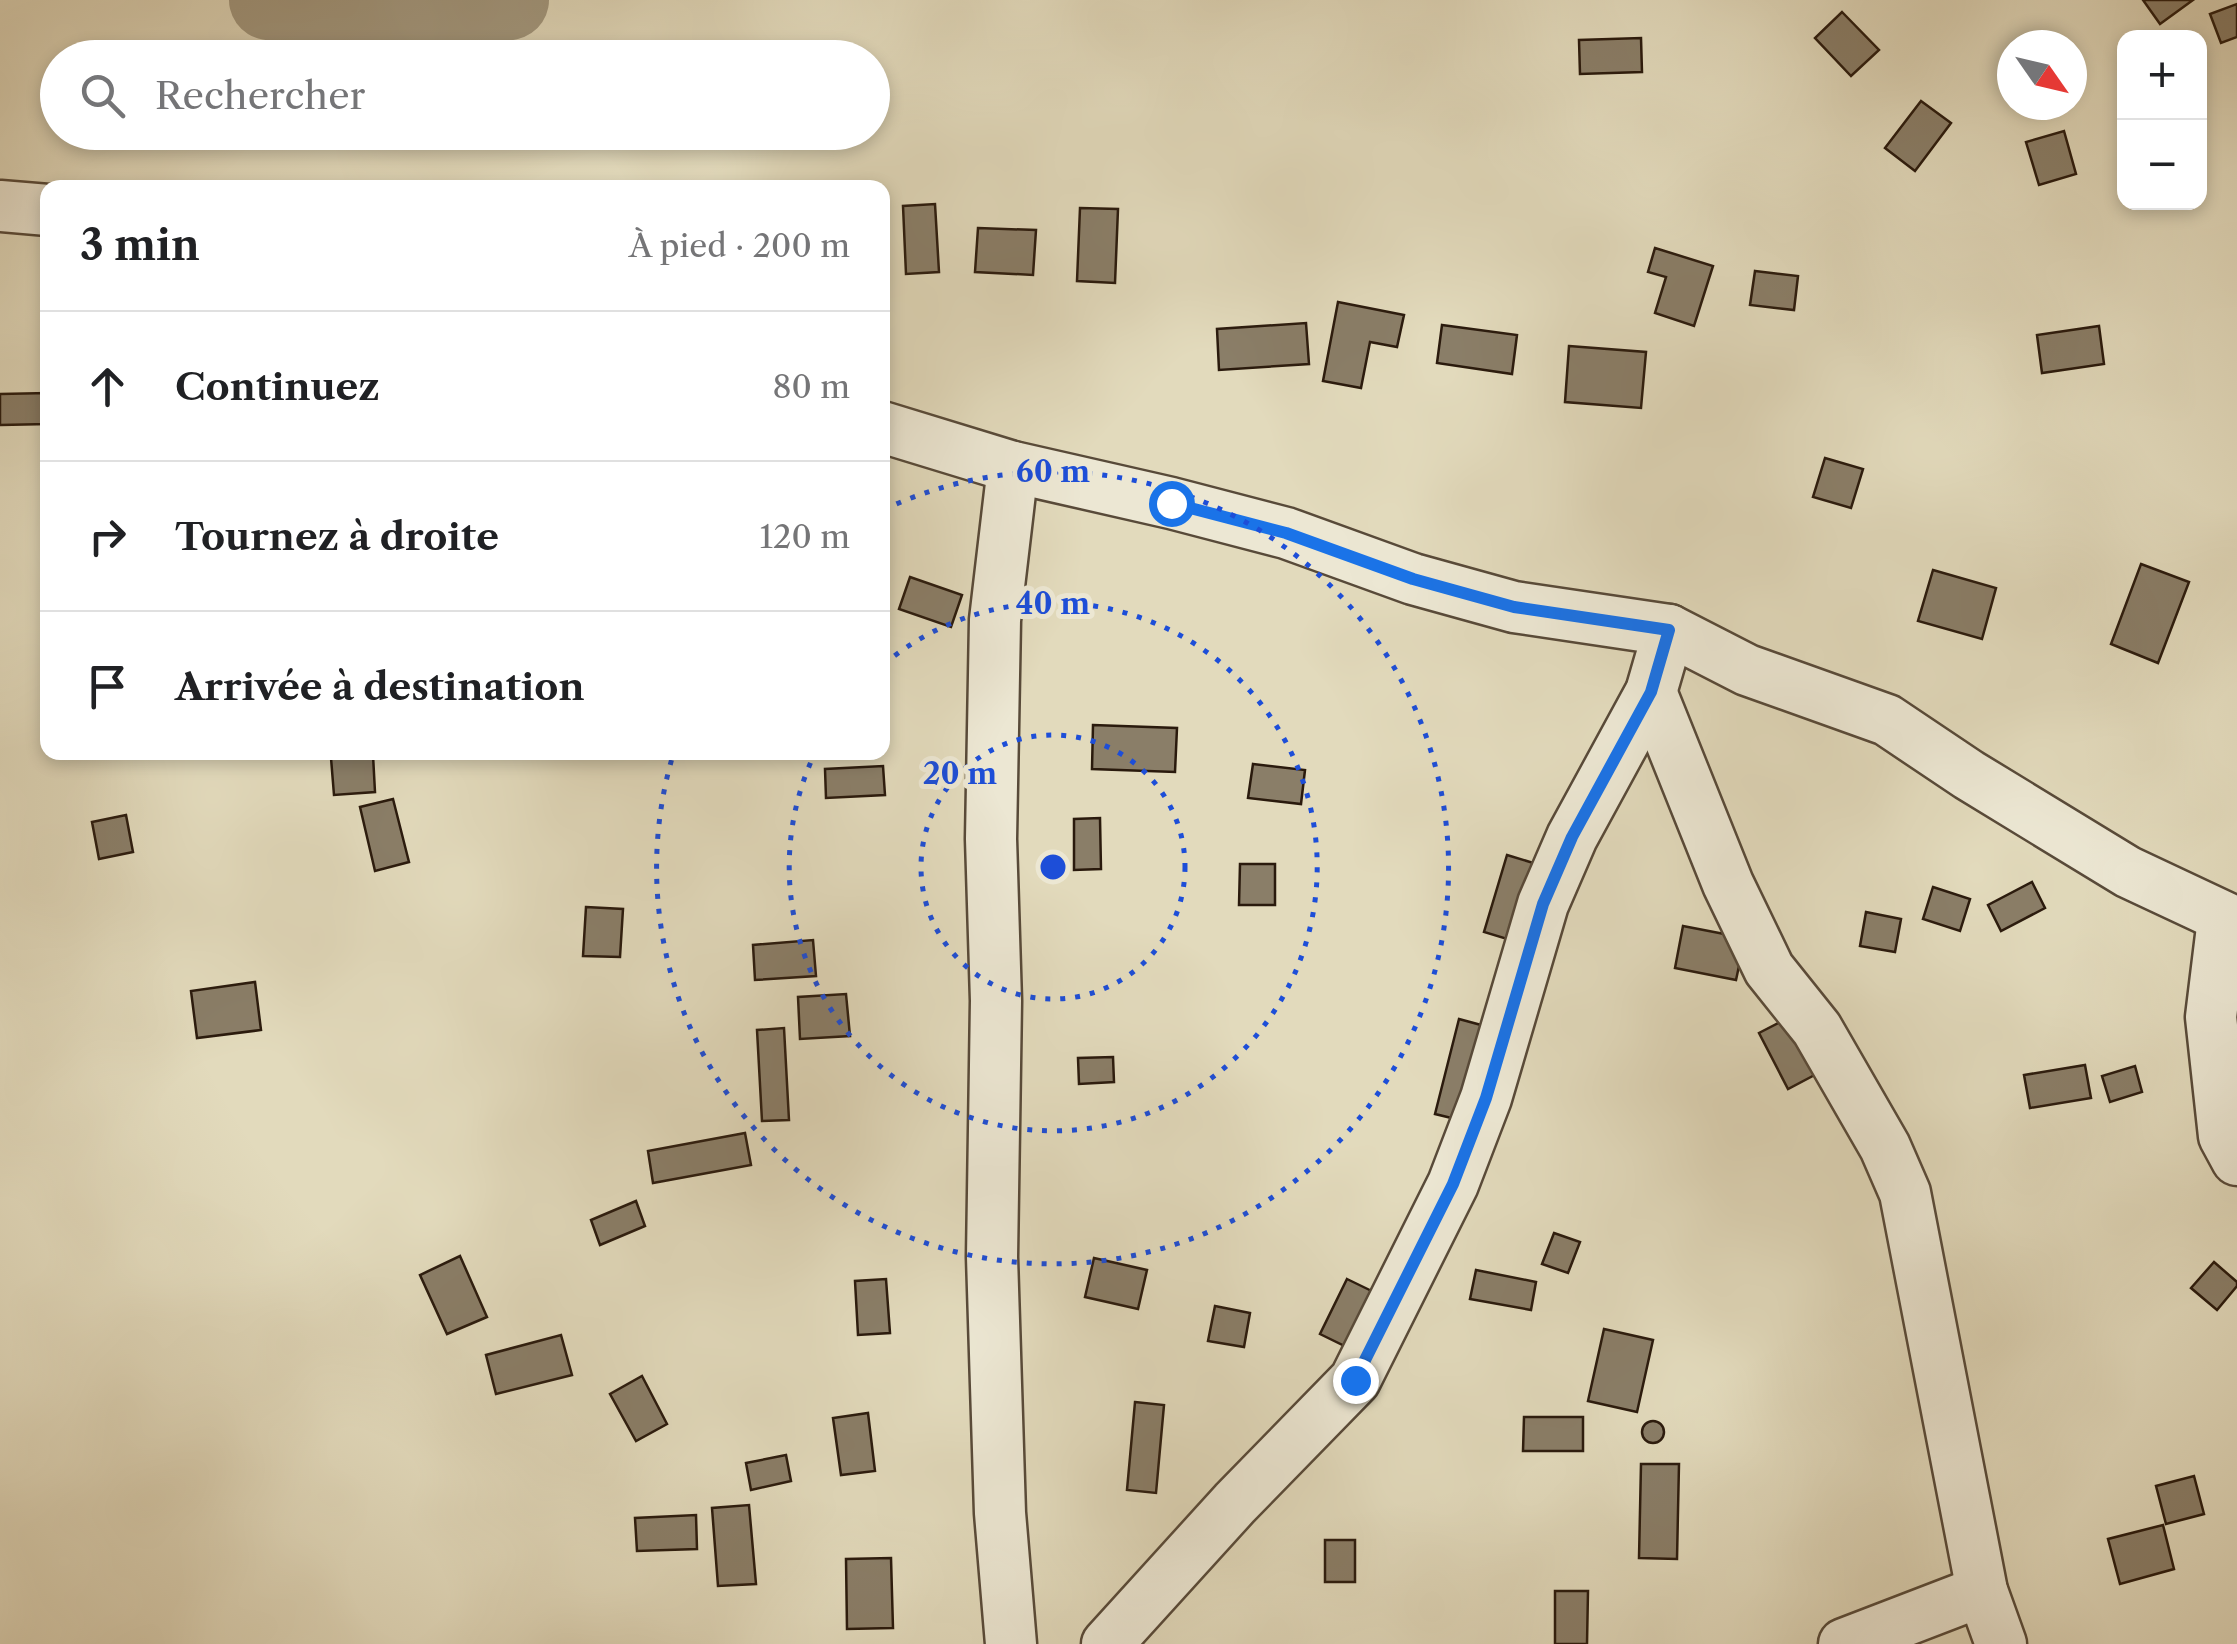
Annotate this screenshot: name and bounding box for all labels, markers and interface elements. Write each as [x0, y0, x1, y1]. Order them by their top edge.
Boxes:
north arrow [1997, 30, 2087, 120]
map controls [2117, 30, 2207, 210]
button: + [2117, 30, 2207, 120]
search box [40, 40, 890, 150]
icon: search [75, 68, 130, 123]
text: Rechercher [155, 72, 365, 119]
button: − [2117, 120, 2207, 210]
text: 3 min [80, 219, 200, 271]
text: À pied · 200 m [629, 226, 850, 265]
icon: ahead [80, 359, 135, 414]
text: Continuez [175, 363, 380, 410]
text: 80 m [772, 367, 850, 406]
text: 60 m [1016, 453, 1090, 490]
route start [1149, 481, 1195, 527]
icon: right [80, 509, 135, 564]
text: Tournez à droite [175, 513, 499, 560]
text: 120 m [760, 517, 850, 556]
text: 40 m [1016, 585, 1090, 622]
icon: arrive [80, 659, 135, 714]
text: Arrivée à destination [175, 663, 585, 710]
text: 20 m [923, 755, 997, 792]
centre of rings [1035, 849, 1071, 885]
route end [1333, 1358, 1379, 1404]

